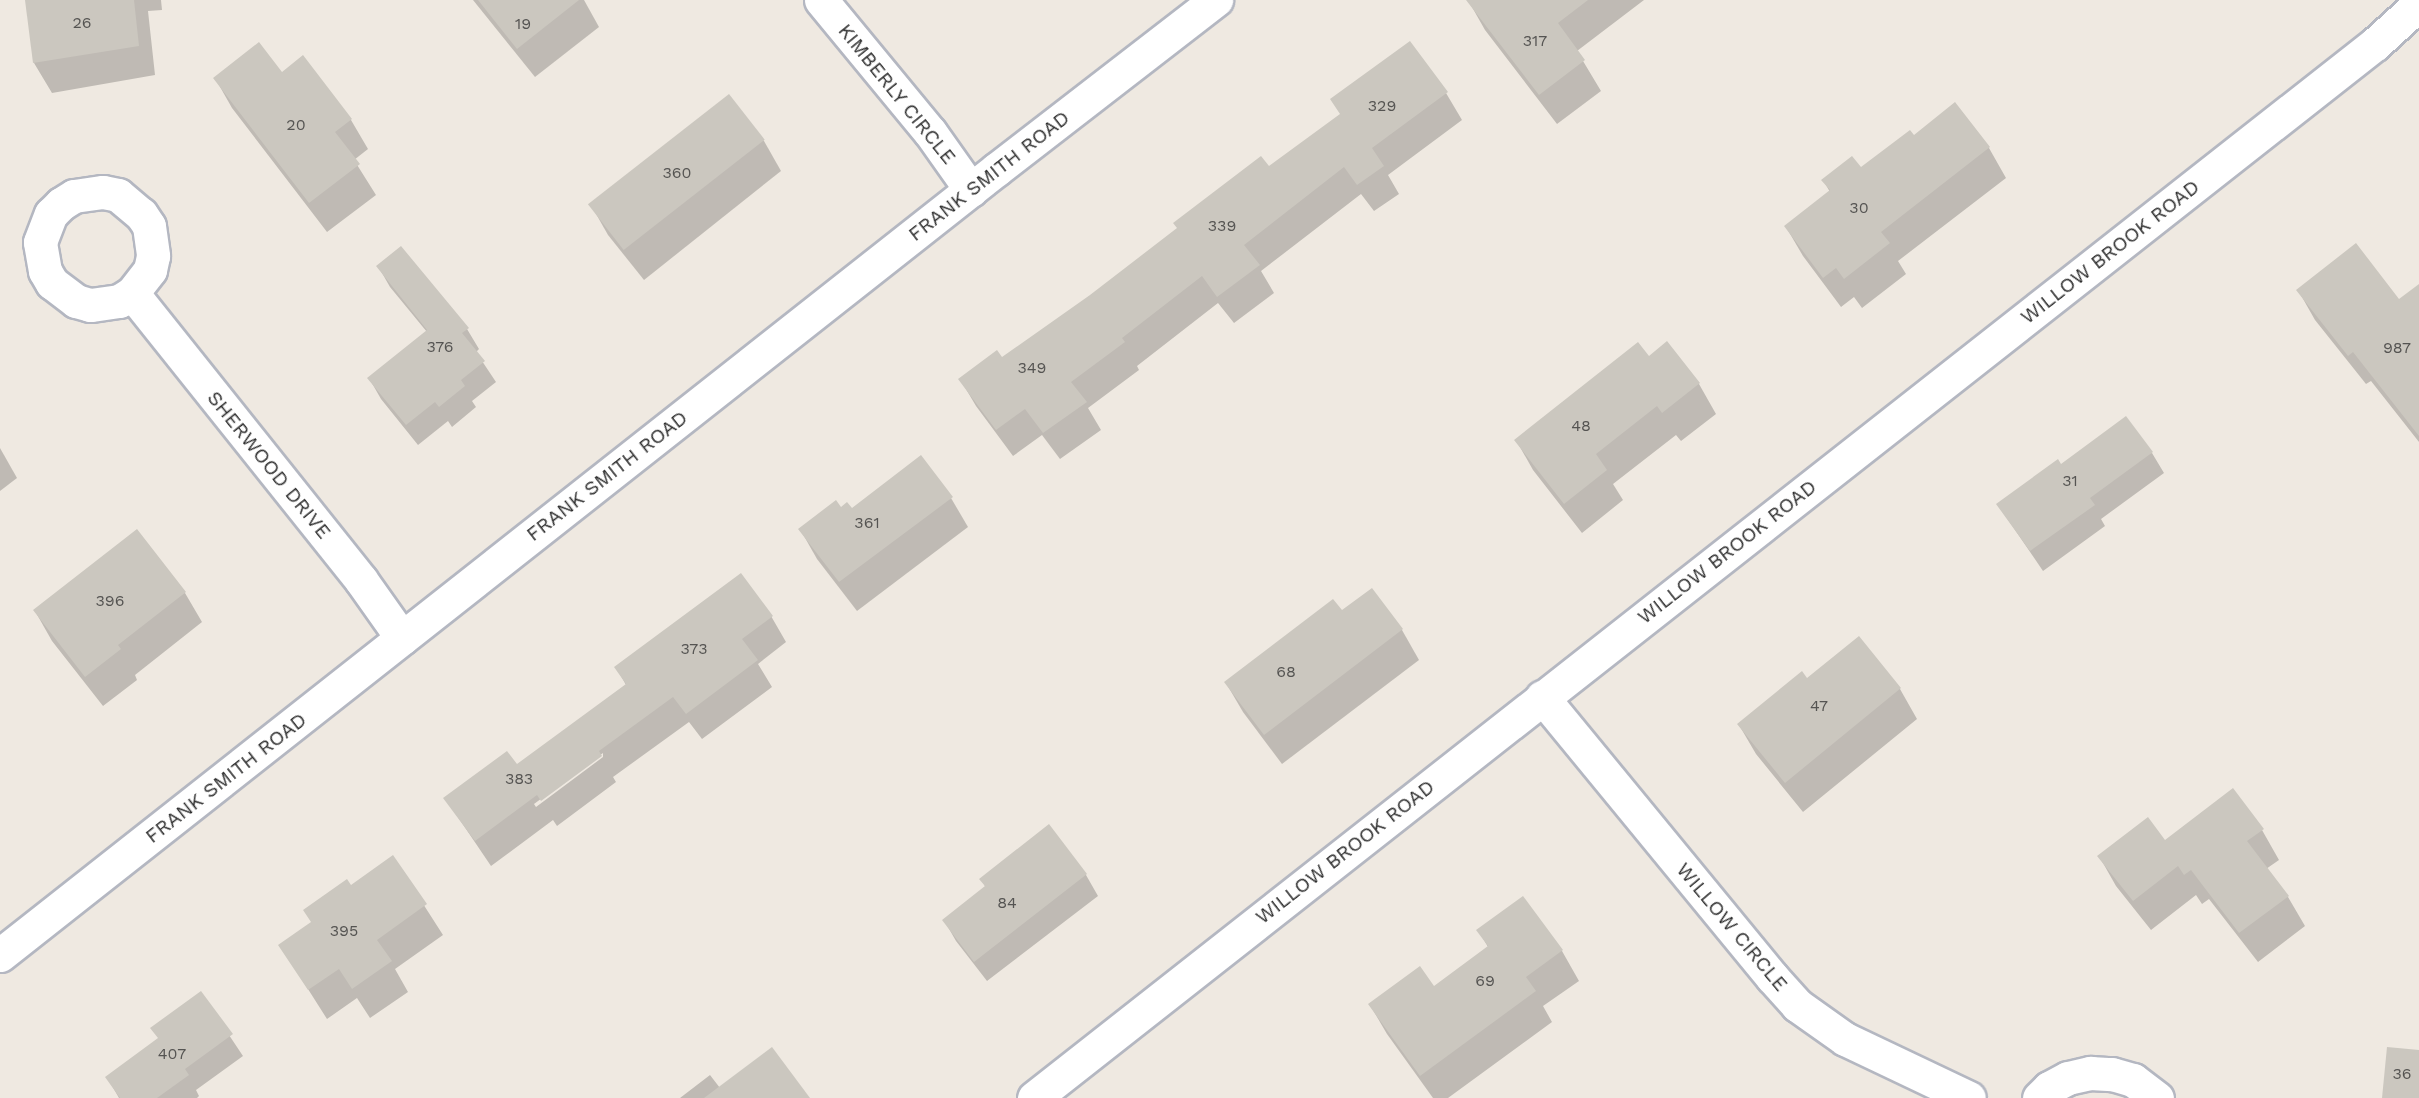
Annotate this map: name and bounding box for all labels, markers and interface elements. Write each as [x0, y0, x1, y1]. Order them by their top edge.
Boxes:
house number: 26 [72, 13, 92, 33]
house number: 19 [515, 14, 531, 34]
street label: KIMBERLY CIRCLE [833, 19, 961, 169]
house number: 317 [1523, 31, 1547, 51]
house number: 329 [1368, 96, 1396, 116]
street label: FRANK SMITH ROAD [904, 106, 1074, 246]
house number: 20 [286, 115, 306, 135]
house number: 360 [662, 163, 692, 183]
street label: WILLOW BROOK ROAD [2016, 175, 2204, 329]
house number: 30 [1849, 198, 1869, 218]
house number: 339 [1208, 216, 1236, 236]
house number: 376 [426, 337, 454, 357]
house number: 987 [2383, 338, 2411, 358]
house number: 349 [1018, 358, 1046, 378]
street label: SHERWOOD DRIVE [202, 386, 336, 544]
street label: FRANK SMITH ROAD [522, 406, 692, 546]
house number: 48 [1571, 416, 1591, 436]
house number: 31 [2062, 471, 2078, 491]
street label: WILLOW BROOK ROAD [1633, 475, 1821, 629]
house number: 361 [854, 513, 880, 533]
house number: 396 [96, 591, 124, 611]
house number: 373 [681, 639, 707, 659]
house number: 68 [1276, 662, 1296, 682]
house number: 47 [1810, 696, 1828, 716]
street label: FRANK SMITH ROAD [141, 708, 311, 848]
house number: 383 [505, 769, 533, 789]
street label: WILLOW BROOK ROAD [1251, 775, 1439, 929]
street label: WILLOW CIRCLE [1671, 858, 1793, 996]
house number: 84 [997, 893, 1017, 913]
house number: 395 [330, 921, 358, 941]
house number: 69 [1475, 971, 1495, 991]
house number: 407 [158, 1044, 186, 1064]
house number: 36 [2392, 1064, 2412, 1084]

